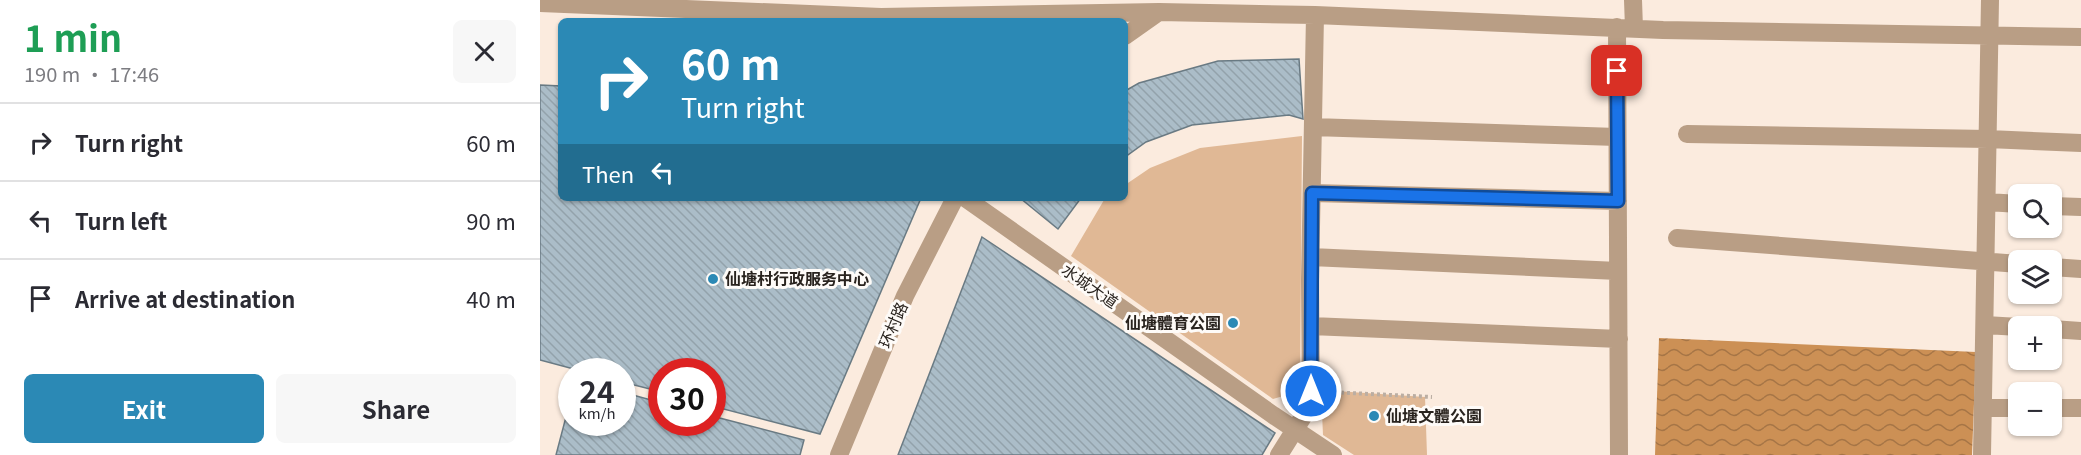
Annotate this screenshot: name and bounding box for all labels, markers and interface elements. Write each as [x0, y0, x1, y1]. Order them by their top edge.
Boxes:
text: 1 min [24, 10, 122, 62]
button: close [453, 20, 516, 83]
text: 60 m [681, 31, 781, 92]
icon: right [582, 42, 660, 120]
pin [1591, 45, 1642, 96]
icon: arrive [1600, 54, 1633, 87]
text: 190 m · 17:46 [24, 59, 159, 88]
text: Turn right [681, 87, 805, 126]
icon: right [24, 126, 57, 159]
text: Turn right [75, 126, 183, 158]
text: 60 m [466, 126, 516, 158]
icon: left [646, 156, 679, 189]
text: Then [582, 157, 634, 189]
map controls [2008, 184, 2062, 436]
button: search [2008, 184, 2062, 238]
icon: left [24, 204, 57, 237]
text: Turn left [75, 204, 167, 236]
text: 90 m [466, 204, 516, 236]
button: layers [2008, 250, 2062, 304]
street label: 水城大道 [1057, 257, 1124, 313]
place label: 仙塘村行政服务中心 [725, 266, 869, 290]
marker: 仙塘村行政服务中心 [706, 272, 720, 286]
icon: arrive [24, 282, 57, 315]
text: Arrive at destination [75, 282, 295, 314]
text: 40 m [466, 282, 516, 314]
street label: 环村路 [872, 298, 913, 351]
place label: 仙塘體育公園 [1125, 310, 1221, 334]
marker: 仙塘體育公園 [1226, 316, 1240, 330]
button: + [2008, 316, 2062, 370]
speed limit sign: 30 [648, 358, 726, 436]
position arrow [1279, 359, 1343, 423]
text: 24 [579, 368, 615, 412]
button: Exit [24, 374, 264, 443]
button: Share [276, 374, 516, 443]
button: − [2008, 382, 2062, 436]
text: km/h [578, 402, 616, 423]
place label: 仙塘文體公園 [1386, 403, 1482, 427]
marker: 仙塘文體公園 [1367, 409, 1381, 423]

